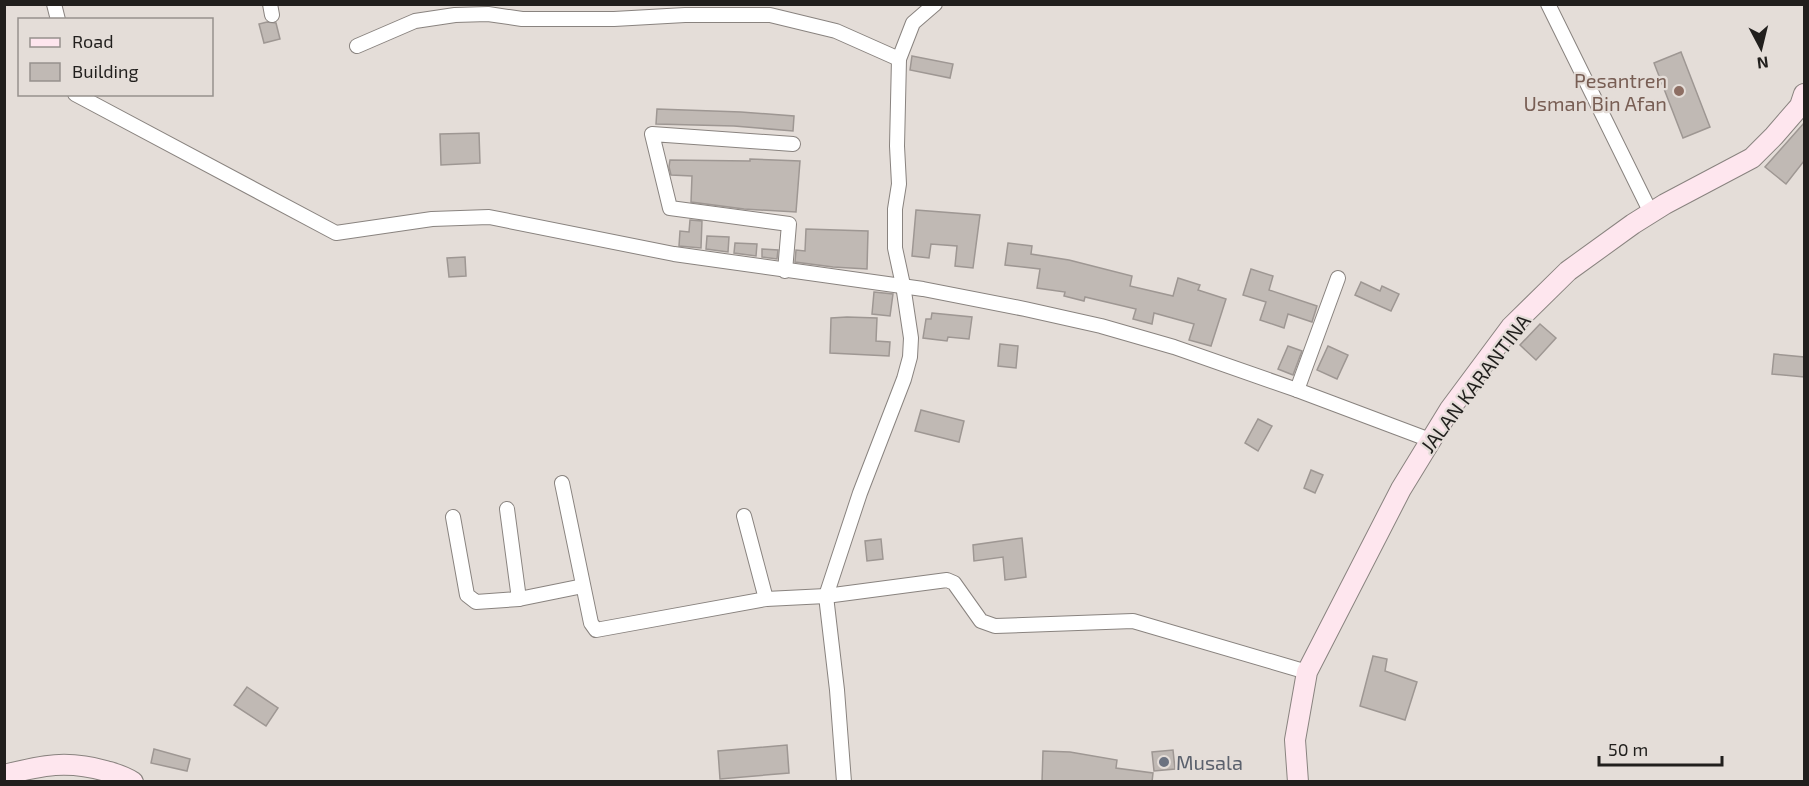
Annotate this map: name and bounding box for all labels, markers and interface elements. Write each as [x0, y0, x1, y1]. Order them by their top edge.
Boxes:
legend [18, 18, 213, 96]
north arrow [1731, 18, 1791, 78]
text: Road [72, 30, 113, 52]
text: N [1756, 53, 1770, 74]
text: Building [72, 60, 139, 82]
place label: Pesantren Usman Bin Afan [1523, 68, 1667, 115]
marker: Pesantren Usman Bin Afan [1672, 84, 1686, 98]
street label: JALAN KARANTINA [1415, 309, 1535, 457]
scale bar [1599, 729, 1722, 767]
text: 50 m [1608, 738, 1648, 760]
place label: Musala [1176, 750, 1243, 774]
marker: Musala [1157, 755, 1171, 769]

